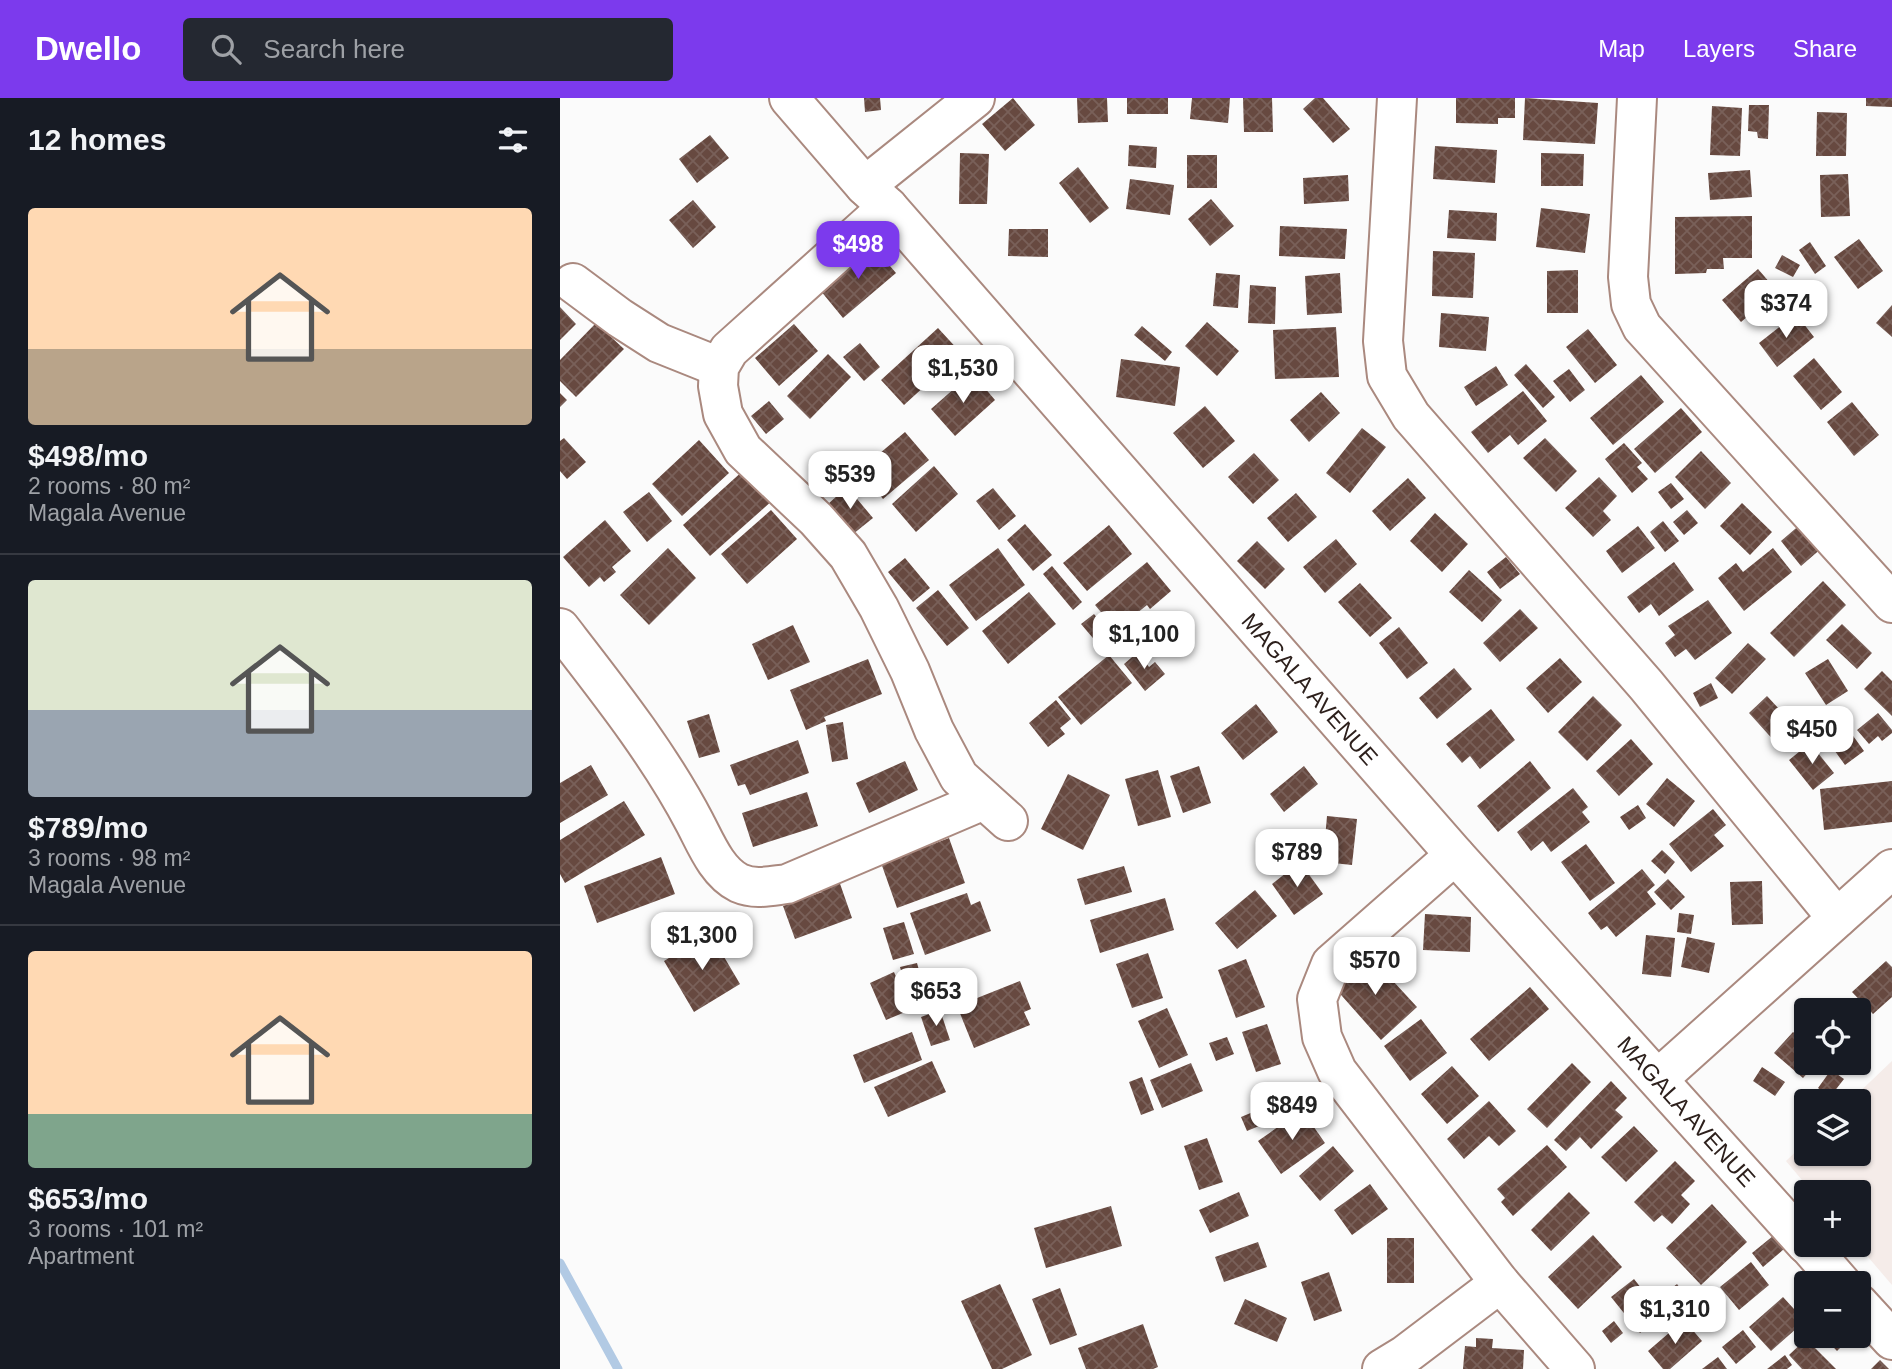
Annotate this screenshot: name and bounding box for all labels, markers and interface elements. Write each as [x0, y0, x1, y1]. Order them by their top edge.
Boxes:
search box [183, 18, 673, 81]
text: Dwello [35, 30, 141, 67]
icon: search [207, 30, 245, 68]
text: Search here [263, 34, 405, 64]
text: Map [1598, 35, 1645, 62]
text: Layers [1683, 35, 1755, 62]
text: Share [1793, 35, 1857, 62]
icon: filters [494, 121, 532, 159]
text: 12 homes [28, 123, 166, 156]
pin: $498 [817, 222, 899, 281]
text: $498 [832, 231, 884, 257]
icon: home [217, 254, 343, 380]
pin: $374 [1745, 280, 1827, 340]
text: $374 [1760, 290, 1812, 316]
pin: $1,530 [906, 345, 1020, 405]
text: $1,530 [928, 355, 998, 381]
text: $498/mo [28, 439, 148, 472]
pin: $539 [809, 452, 891, 511]
text: $539 [824, 461, 876, 487]
text: 2 rooms · 80 m² [28, 473, 190, 499]
text: Magala Avenue [28, 500, 186, 526]
street label: MAGALA AVENUE [1237, 608, 1383, 770]
pin: $1,100 [1087, 612, 1201, 671]
text: $1,100 [1109, 621, 1179, 647]
icon: home [217, 626, 343, 752]
pin: $450 [1771, 706, 1853, 766]
text: $450 [1786, 716, 1838, 742]
text: $789/mo [28, 811, 148, 844]
pin: $789 [1256, 830, 1338, 889]
text: $789 [1271, 839, 1323, 865]
text: 3 rooms · 98 m² [28, 845, 190, 871]
text: Magala Avenue [28, 872, 186, 898]
pin: $1,300 [645, 912, 759, 972]
text: $1,300 [667, 922, 737, 948]
pin: $570 [1334, 937, 1416, 997]
text: $570 [1349, 947, 1401, 973]
pin: $653 [895, 968, 977, 1028]
text: $653 [910, 978, 962, 1004]
icon: home [217, 997, 343, 1123]
map controls [1794, 998, 1871, 1348]
button: locate [1794, 998, 1871, 1075]
street label: MAGALA AVENUE [1612, 1031, 1761, 1192]
pin: $849 [1251, 1082, 1333, 1142]
button: layers [1794, 1089, 1871, 1166]
text: $849 [1266, 1092, 1318, 1118]
button: + [1794, 1180, 1871, 1257]
text: $653/mo [28, 1182, 148, 1215]
text: 3 rooms · 101 m² [28, 1216, 203, 1242]
text: Apartment [28, 1243, 134, 1269]
button: − [1794, 1271, 1871, 1348]
pin: $1,310 [1618, 1286, 1732, 1346]
text: $1,310 [1640, 1296, 1710, 1322]

